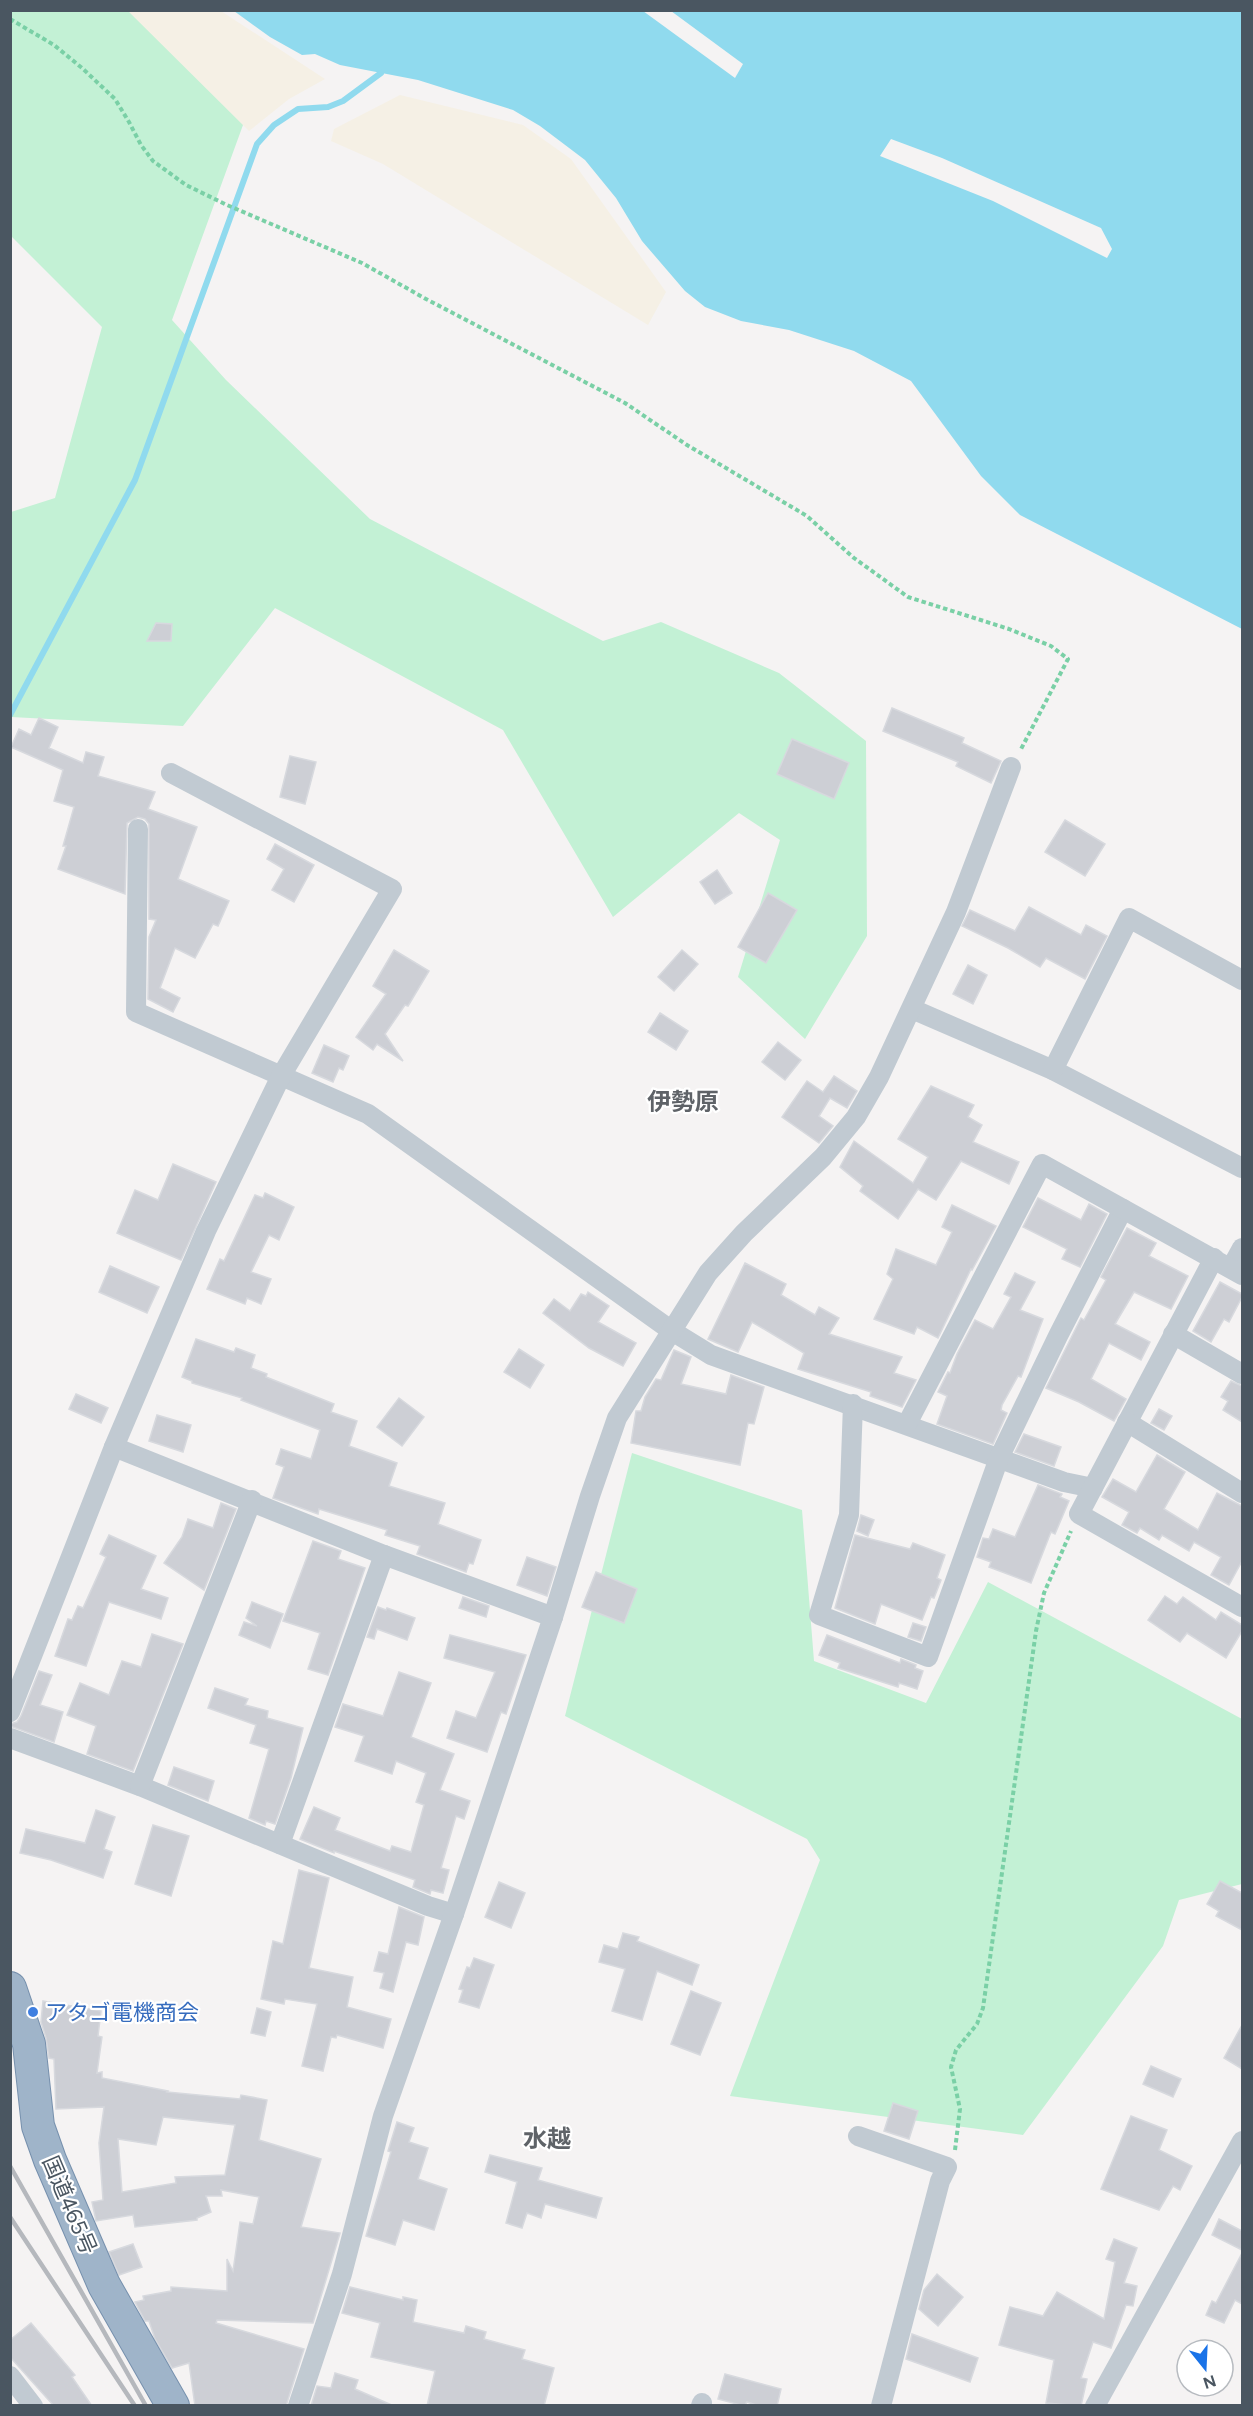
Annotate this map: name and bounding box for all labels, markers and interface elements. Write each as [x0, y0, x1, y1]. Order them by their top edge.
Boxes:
district label: 伊勢原 [647, 1087, 719, 1116]
place label: アタゴ電機商会 [45, 1999, 199, 2026]
marker: アタゴ電機商会 [26, 2005, 40, 2019]
district label: 水越 [523, 2124, 571, 2153]
street label: 国道465号 [37, 2152, 102, 2259]
north arrow [1175, 2338, 1235, 2398]
text: N [1201, 2371, 1218, 2393]

